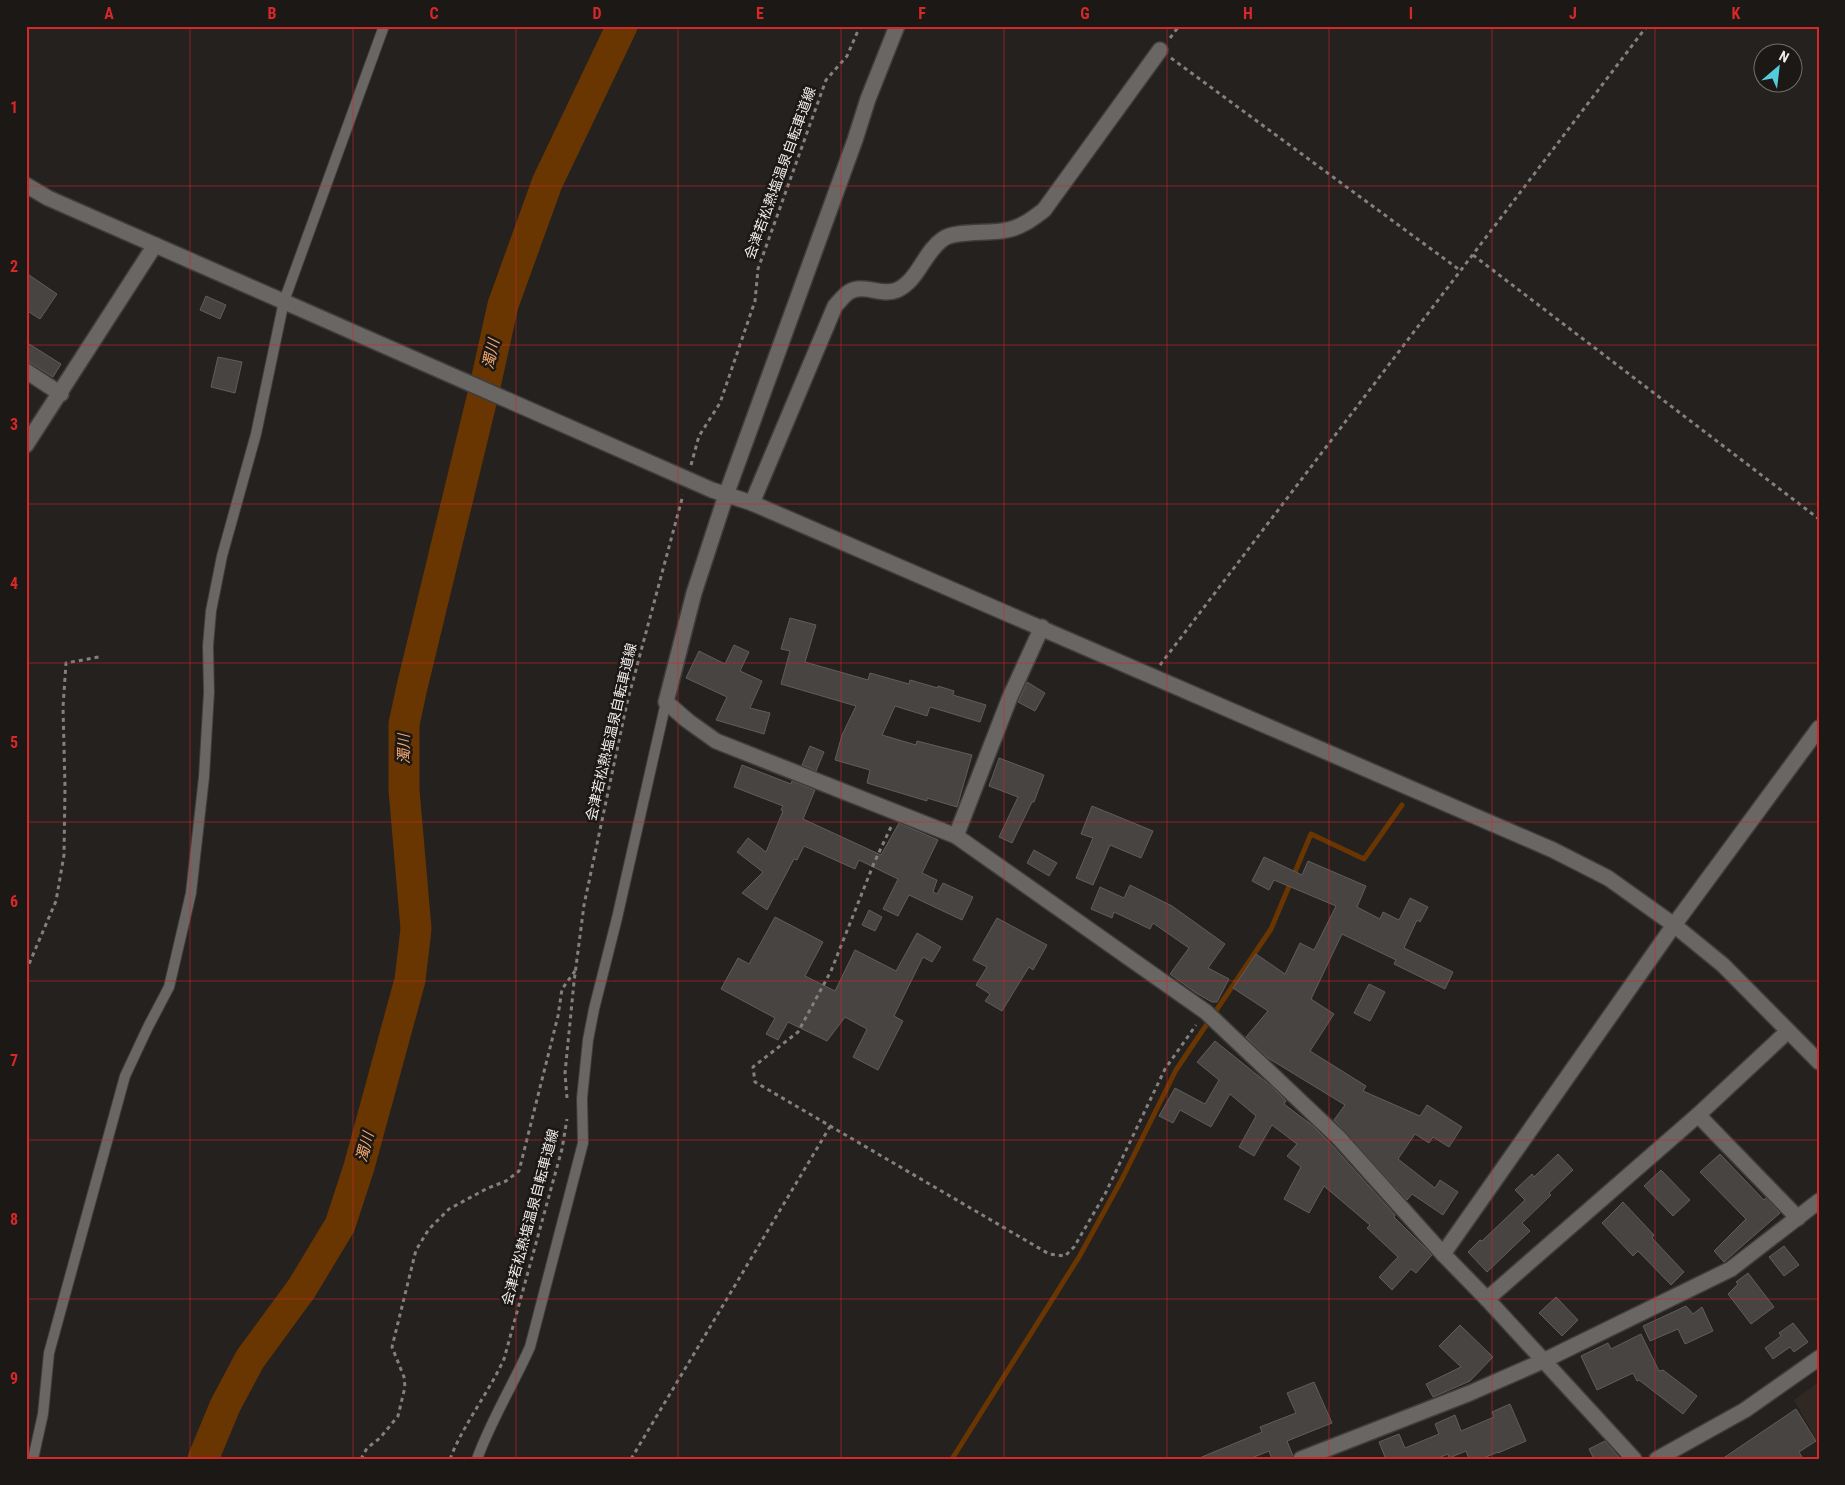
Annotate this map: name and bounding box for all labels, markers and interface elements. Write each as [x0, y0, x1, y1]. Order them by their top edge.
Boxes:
text: A [104, 4, 114, 23]
text: B [268, 4, 277, 23]
text: C [429, 4, 439, 23]
text: D [592, 4, 602, 23]
text: E [756, 4, 764, 23]
text: F [918, 4, 926, 23]
text: G [1080, 4, 1090, 23]
text: H [1243, 4, 1253, 23]
text: I [1409, 4, 1413, 23]
text: J [1569, 4, 1577, 23]
text: K [1732, 4, 1741, 23]
north arrow [1752, 42, 1802, 92]
text: N [1777, 47, 1792, 66]
street label: 会津若松熱塩温泉自転車道線 [741, 85, 819, 261]
text: 1 [10, 98, 18, 117]
text: 2 [10, 257, 18, 276]
water label: 濁川 [479, 335, 504, 371]
text: 3 [10, 415, 18, 434]
text: 4 [10, 574, 18, 593]
street label: 会津若松熱塩温泉自転車道線 [583, 642, 639, 822]
water label: 濁川 [395, 732, 413, 764]
text: 5 [10, 733, 18, 752]
text: 6 [10, 892, 18, 911]
text: 7 [10, 1051, 18, 1070]
street label: 会津若松熱塩温泉自転車道線 [499, 1127, 561, 1307]
water label: 濁川 [352, 1128, 378, 1164]
text: 8 [10, 1210, 18, 1229]
text: 9 [10, 1369, 18, 1388]

